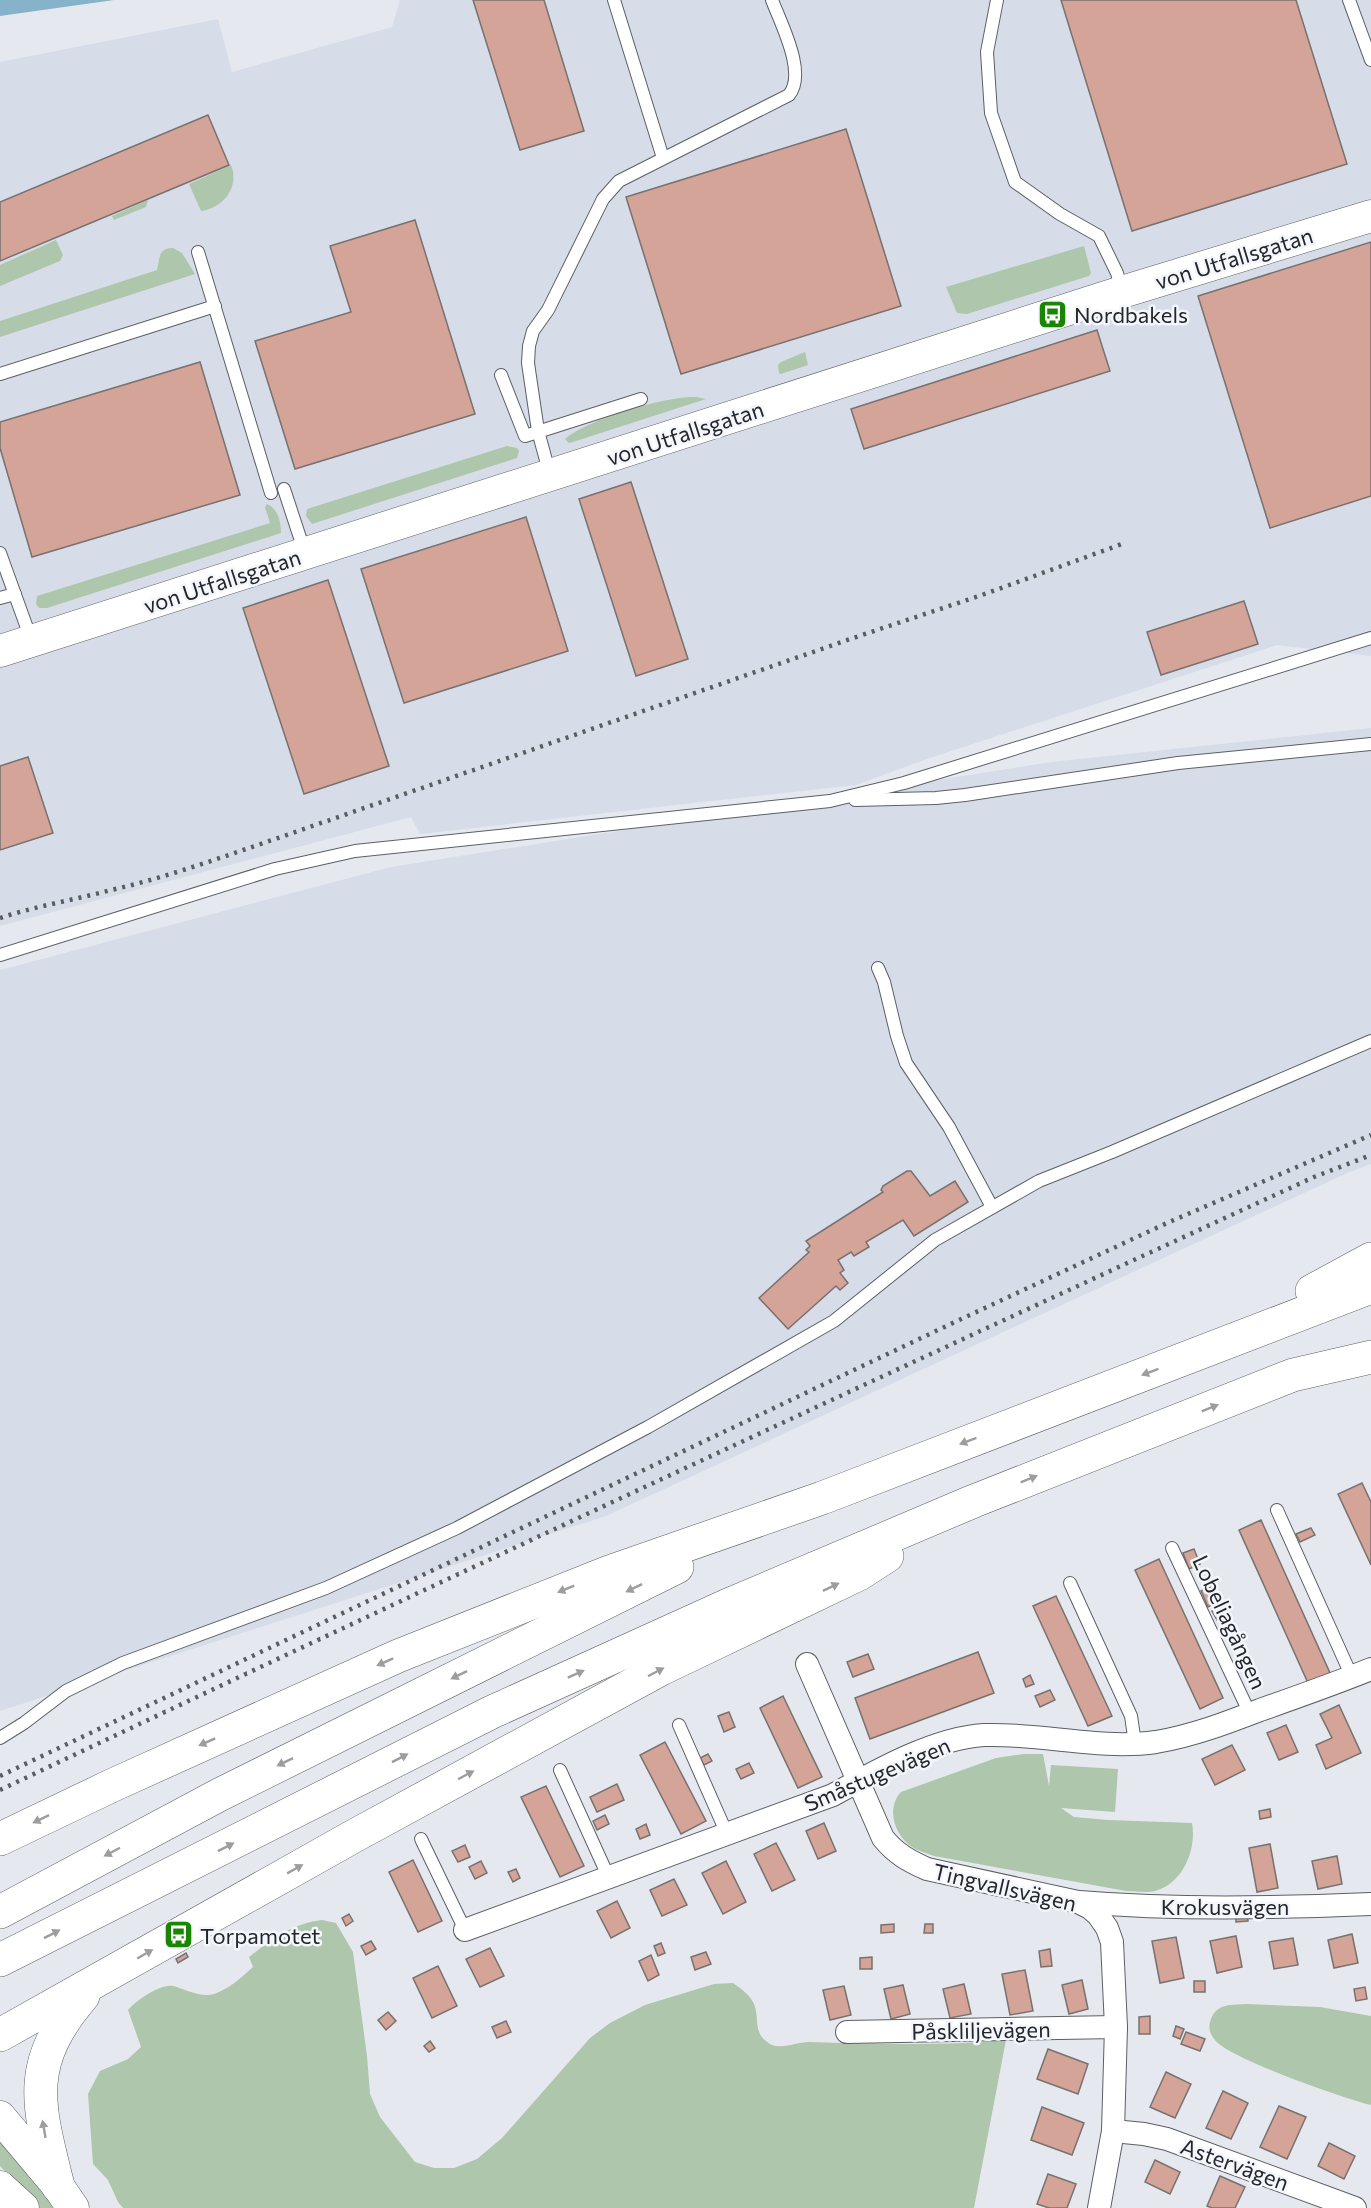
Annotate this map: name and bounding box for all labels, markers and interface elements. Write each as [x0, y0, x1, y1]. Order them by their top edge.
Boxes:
street label: von Utfallsgatan [1152, 221, 1316, 295]
bus stop icon: Nordbakels [1037, 298, 1069, 330]
place label: Nordbakels [1074, 301, 1188, 328]
street label: von Utfallsgatan [603, 395, 767, 471]
street label: von Utfallsgatan [140, 543, 304, 619]
one-way arrow [1140, 1367, 1158, 1377]
one-way arrow [1201, 1402, 1219, 1412]
one-way arrow [958, 1437, 976, 1447]
one-way arrow [1020, 1474, 1038, 1484]
street label: Lobeliagången [1187, 1551, 1273, 1693]
one-way arrow [823, 1583, 840, 1592]
one-way arrow [625, 1584, 642, 1593]
one-way arrow [557, 1585, 575, 1594]
one-way arrow [377, 1658, 394, 1667]
one-way arrow [648, 1667, 665, 1677]
one-way arrow [567, 1668, 585, 1678]
one-way arrow [451, 1671, 468, 1680]
street label: Småstugevägen [800, 1731, 954, 1817]
one-way arrow [199, 1738, 216, 1747]
one-way arrow [392, 1754, 409, 1763]
one-way arrow [276, 1758, 293, 1767]
one-way arrow [458, 1770, 475, 1780]
one-way arrow [33, 1815, 50, 1824]
one-way arrow [218, 1842, 235, 1851]
one-way arrow [103, 1847, 120, 1857]
street label: Tingvallsvägen [931, 1857, 1079, 1917]
one-way arrow [287, 1864, 303, 1875]
street label: Krokusvägen [1161, 1893, 1289, 1920]
bus stop icon: Torpamotet [163, 1919, 195, 1951]
place label: Torpamotet [200, 1922, 320, 1949]
one-way arrow [44, 1929, 61, 1939]
one-way arrow [136, 1949, 153, 1959]
street label: Påskliljevägen [911, 2015, 1051, 2045]
one-way arrow [39, 2119, 48, 2138]
street label: Astervägen [1177, 2132, 1293, 2196]

